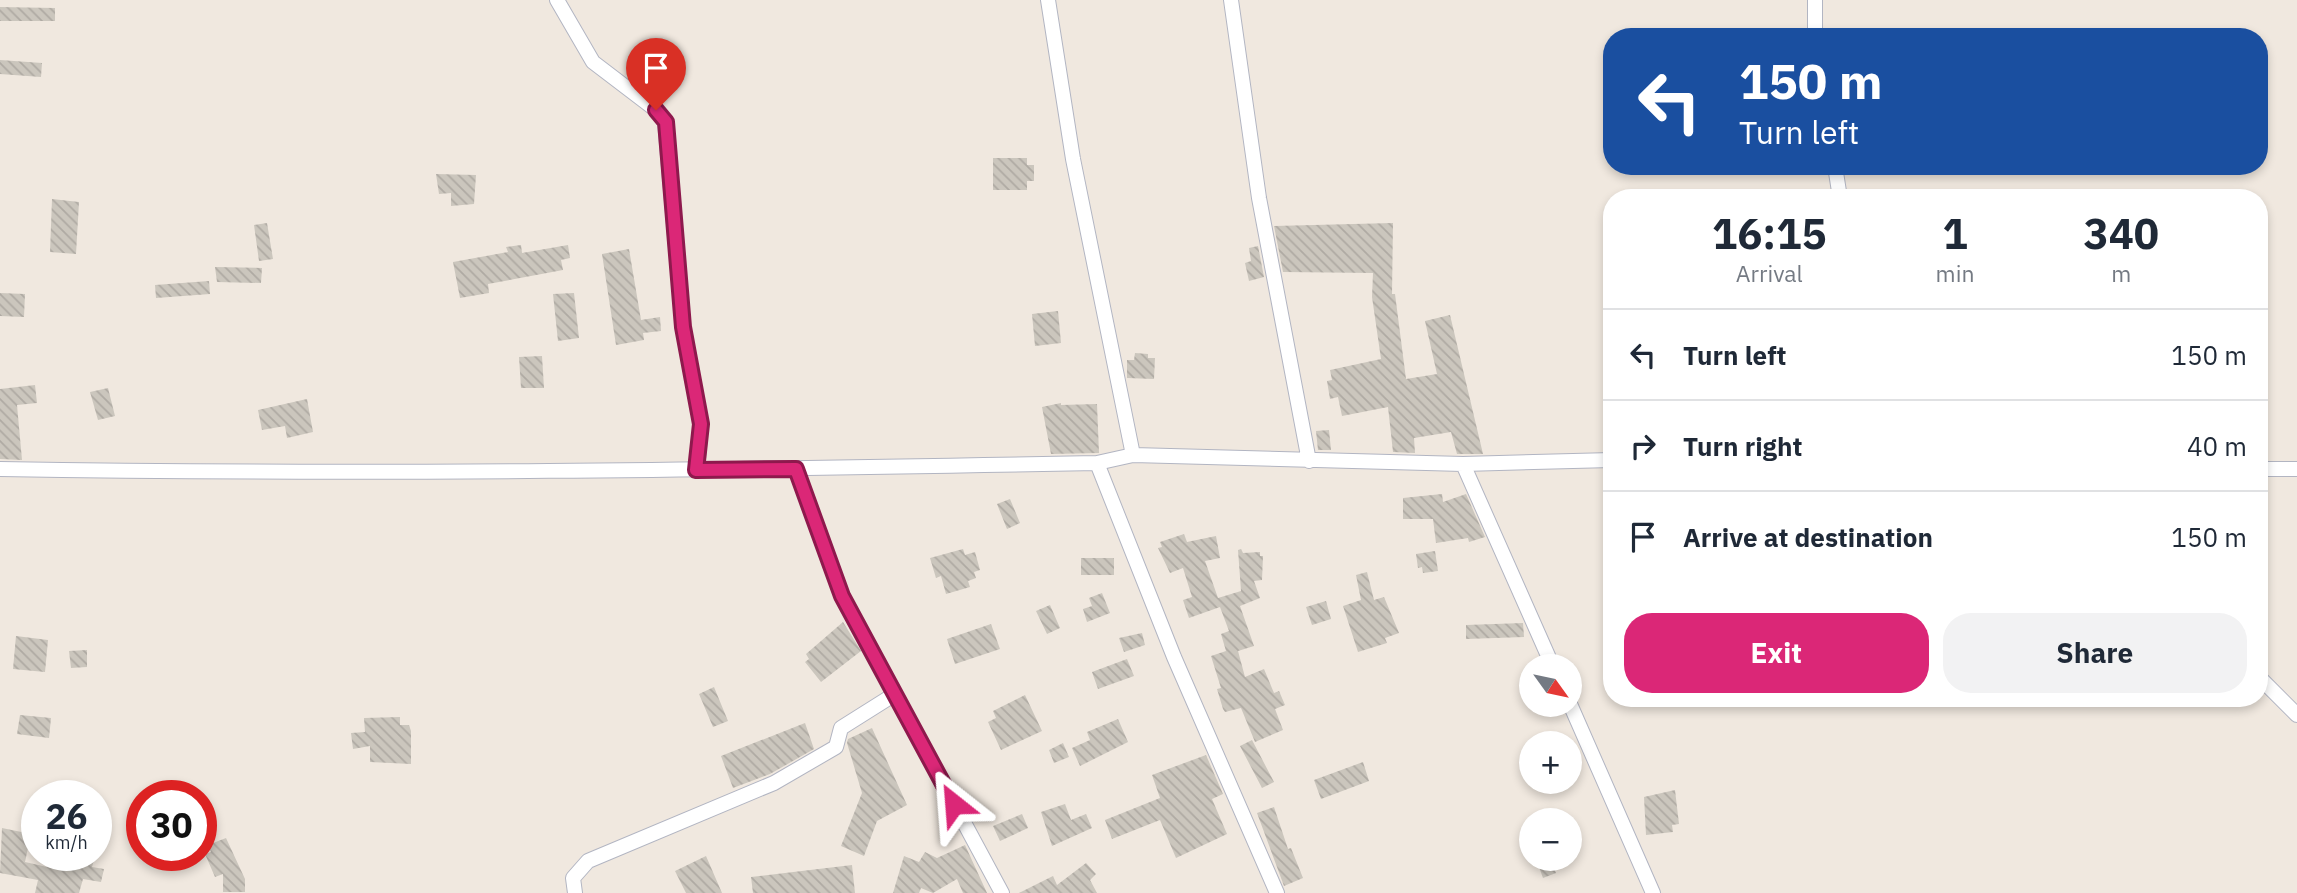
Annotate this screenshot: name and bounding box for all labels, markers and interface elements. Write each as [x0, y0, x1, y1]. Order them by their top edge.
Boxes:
pin [626, 38, 686, 110]
icon: arrive [637, 49, 675, 87]
text: 150 m [1739, 49, 1883, 112]
icon: left [1624, 56, 1715, 147]
text: Turn left [1739, 111, 1859, 153]
text: 16:15 [1712, 206, 1827, 261]
text: 1 [1942, 206, 1968, 261]
text: 340 [2083, 206, 2159, 261]
text: Arrival [1736, 258, 1803, 288]
text: min [1936, 258, 1974, 288]
text: m [2111, 258, 2131, 288]
icon: left [1624, 336, 1662, 374]
text: Turn left [1683, 338, 1786, 372]
text: 150 m [2171, 338, 2247, 372]
icon: right [1624, 427, 1662, 465]
text: Turn right [1683, 429, 1802, 463]
text: 40 m [2187, 429, 2247, 463]
icon: arrive [1624, 518, 1662, 556]
text: Arrive at destination [1683, 520, 1933, 554]
text: 150 m [2171, 520, 2247, 554]
button: Exit [1624, 613, 1929, 693]
button: Share [1943, 613, 2247, 693]
north arrow [1519, 654, 1582, 718]
map controls [1519, 654, 1582, 871]
button: + [1519, 731, 1582, 794]
position arrow [917, 767, 991, 841]
speed limit sign: 30 [126, 780, 217, 871]
text: 26 [45, 793, 88, 839]
button: − [1519, 808, 1582, 871]
text: km/h [45, 831, 88, 854]

